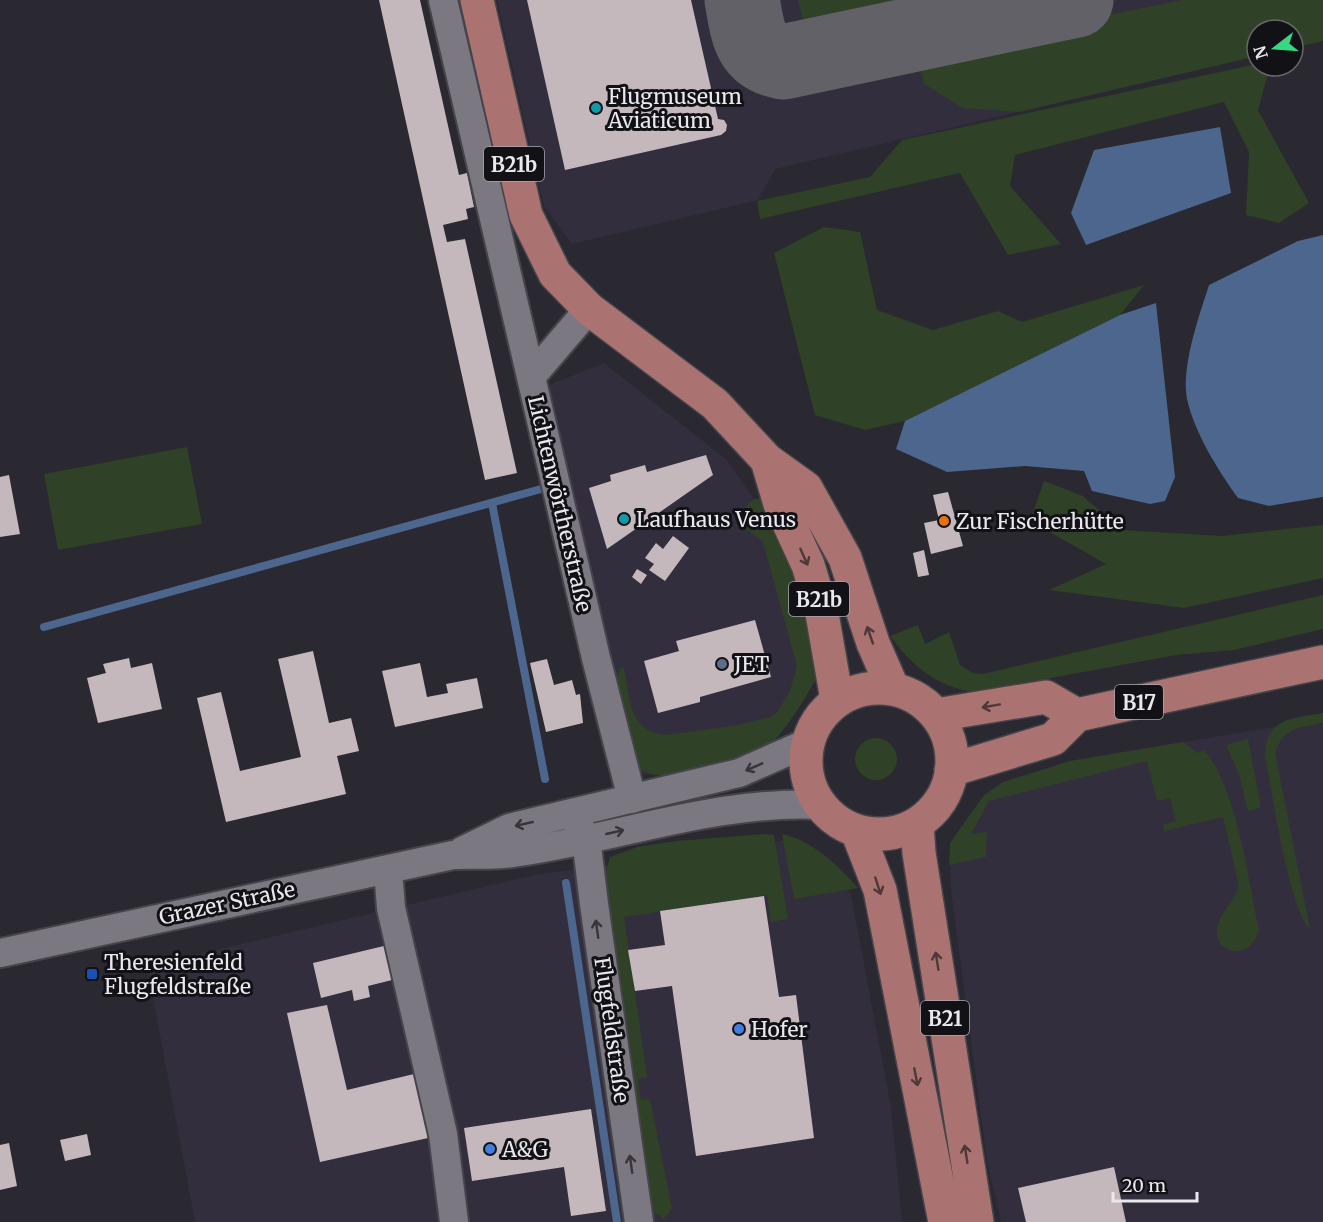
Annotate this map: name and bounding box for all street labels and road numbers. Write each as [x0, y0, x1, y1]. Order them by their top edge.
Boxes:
road number: B21b [484, 147, 544, 181]
street label: Lichtenwörtherstraße [522, 393, 598, 615]
road number: B21b [789, 582, 849, 616]
road number: B17 [1115, 685, 1163, 719]
street label: Grazer Straße [157, 875, 297, 931]
street label: Flugfeldstraße [588, 955, 636, 1105]
road number: B21 [921, 1001, 969, 1035]

